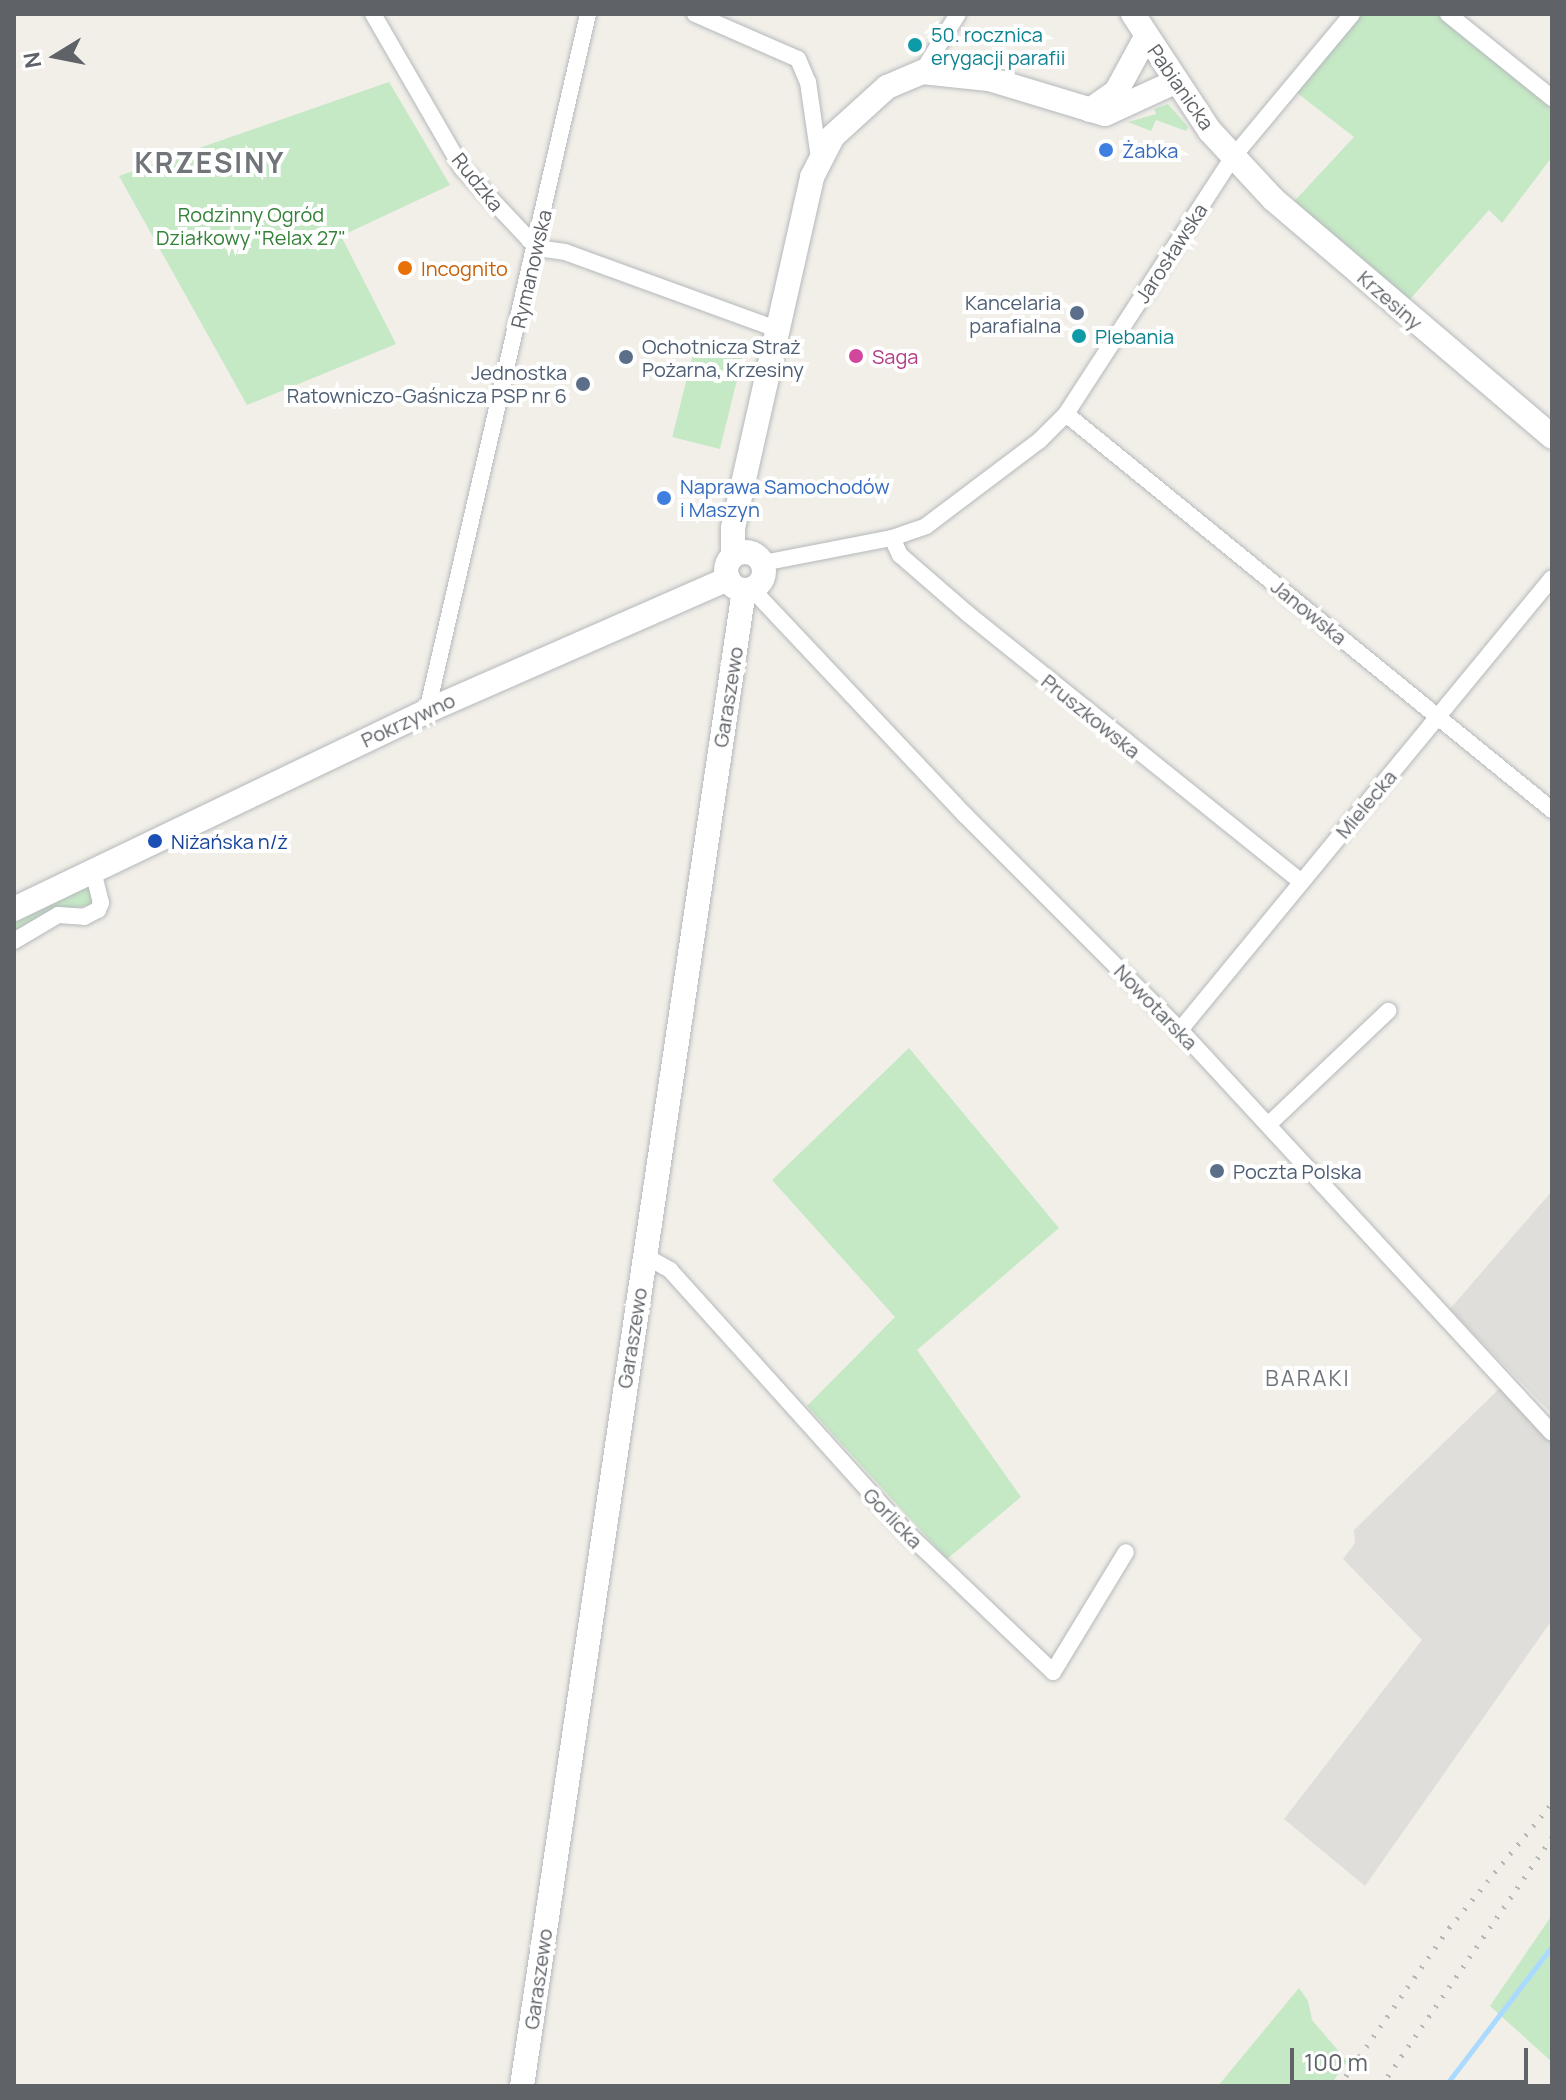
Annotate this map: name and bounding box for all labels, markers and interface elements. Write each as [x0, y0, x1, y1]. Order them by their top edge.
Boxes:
north arrow [16, 16, 96, 96]
place label: 50. rocznica erygacji parafii [931, 22, 1065, 69]
marker: 50. rocznica erygacji parafii [906, 36, 924, 54]
street label: Pabianicka [1143, 40, 1219, 134]
text: N [16, 50, 49, 71]
place label: Żabka [1122, 138, 1178, 162]
marker: Żabka [1097, 141, 1115, 159]
district label: KRZESINY [135, 145, 285, 179]
street label: Rudzka [447, 148, 509, 216]
street label: Jarosławska [1130, 199, 1212, 307]
park label: Rodzinny Ogród Działkowy "Relax 27" [156, 202, 346, 249]
street label: Rymanowska [506, 207, 556, 331]
place label: Incognito [421, 256, 508, 280]
marker: Incognito [396, 259, 414, 277]
street label: Krzesiny [1353, 265, 1427, 335]
place label: Kancelaria parafialna [965, 290, 1061, 337]
marker: Kancelaria parafialna [1068, 304, 1086, 322]
place label: Plebania [1095, 324, 1174, 348]
marker: Plebania [1070, 327, 1088, 345]
place label: Ochotnicza Straż Pożarna, Krzesiny [642, 334, 804, 381]
place label: Saga [872, 344, 918, 368]
marker: Saga [847, 347, 865, 365]
marker: Ochotnicza Straż Pożarna, Krzesiny [617, 348, 635, 366]
place label: Jednostka Ratowniczo-Gaśnicza PSP nr 6 [287, 360, 567, 407]
marker: Jednostka Ratowniczo-Gaśnicza PSP nr 6 [574, 375, 592, 393]
place label: Naprawa Samochodów i Maszyn [680, 474, 890, 521]
marker: Naprawa Samochodów i Maszyn [655, 489, 673, 507]
street label: Janowska [1266, 574, 1352, 650]
street label: Garaszewo [708, 645, 748, 749]
street label: Pruszkowska [1037, 669, 1145, 763]
street label: Pokrzywno [357, 688, 459, 752]
street label: Mielecka [1331, 765, 1401, 843]
place label: Niżańska n/ż [171, 829, 288, 853]
marker: Niżańska n/ż [146, 832, 164, 850]
street label: Nowotarska [1109, 959, 1203, 1055]
place label: Poczta Polska [1233, 1159, 1362, 1183]
marker: Poczta Polska [1208, 1162, 1226, 1180]
street label: Garaszewo [612, 1286, 652, 1390]
district label: BARAKI [1265, 1366, 1351, 1392]
street label: Gorlicka [858, 1483, 928, 1553]
street label: Garaszewo [519, 1927, 557, 2031]
scale bar [1294, 2032, 1532, 2082]
text: 100 m [1304, 2045, 1368, 2078]

